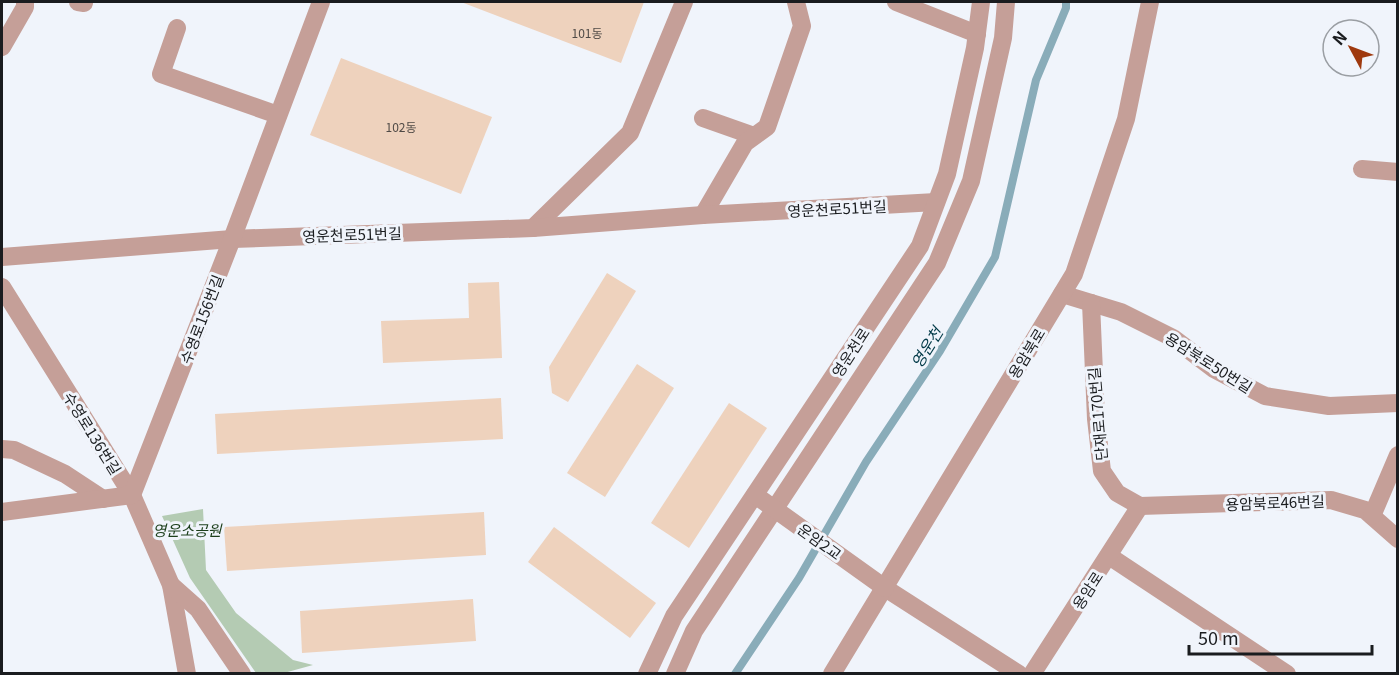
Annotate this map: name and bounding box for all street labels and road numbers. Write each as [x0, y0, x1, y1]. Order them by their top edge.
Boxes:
street label: 영운천로51번길 [787, 195, 887, 221]
street label: 영운천로51번길 [302, 222, 402, 246]
street label: 수영로156번길 [174, 271, 228, 367]
street label: 영운천로 [826, 323, 874, 381]
street label: 용암북로 [1003, 324, 1049, 382]
street label: 용암북로50번길 [1161, 327, 1257, 397]
street label: 단재로170번길 [1082, 366, 1112, 462]
street label: 수영로136번길 [59, 388, 127, 478]
street label: 용암북로46번길 [1225, 490, 1325, 514]
street label: 운암2교 [794, 518, 846, 564]
street label: 용암로 [1067, 567, 1107, 613]

